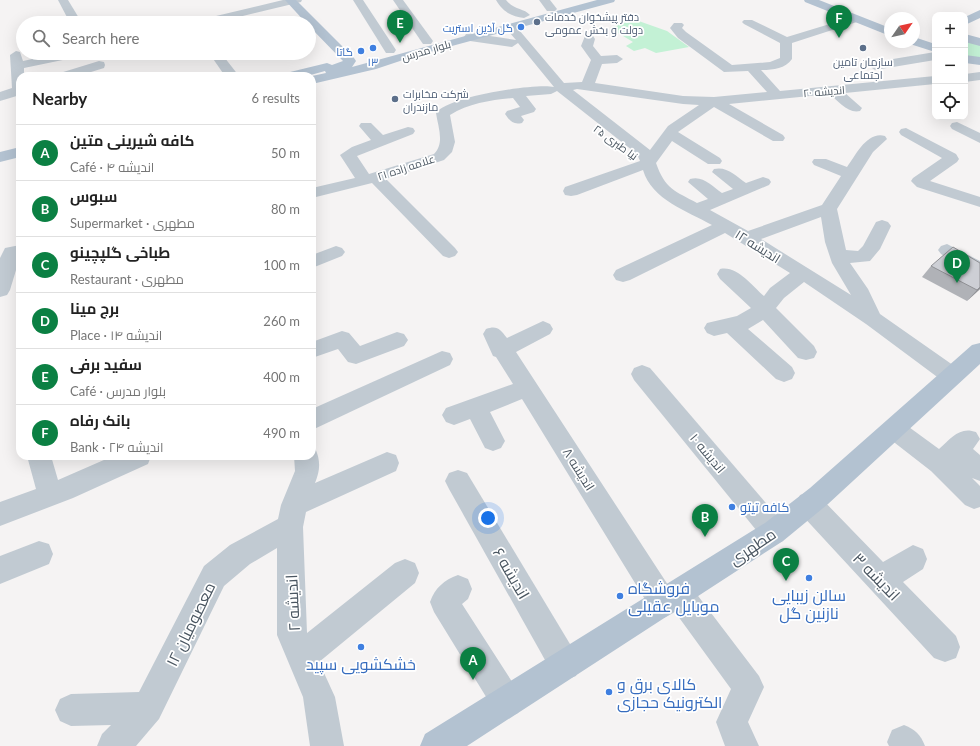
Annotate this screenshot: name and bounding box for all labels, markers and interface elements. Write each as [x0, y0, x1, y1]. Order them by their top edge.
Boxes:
pin: F [826, 5, 852, 38]
pin: E [387, 10, 413, 43]
place label: دفتر پیشخوان خدمات دولت و بخش عمومی [545, 10, 643, 37]
north arrow [884, 12, 920, 48]
map controls [932, 12, 968, 120]
button: + [932, 12, 968, 48]
search box [16, 16, 316, 60]
marker: دفتر پیشخوان خدمات دولت و بخش عمومی [532, 17, 542, 27]
place label: گل آذین استریت [443, 21, 513, 35]
marker: گل آذین استریت [516, 22, 526, 32]
icon: search [30, 27, 52, 49]
text: Search here [62, 29, 139, 47]
street label: بلوار مدرس [400, 37, 452, 64]
marker: ۱۳ [368, 43, 378, 53]
marker: سازمان تامین اجتماعی [858, 43, 868, 53]
place label: گاتا [336, 45, 353, 58]
marker: گاتا [356, 46, 366, 56]
button: − [932, 48, 968, 84]
place label: ۱۳ [368, 55, 378, 68]
place label: سازمان تامین اجتماعی [833, 55, 893, 82]
street label: اندیشه ۲۰ [803, 83, 845, 99]
button: locate [932, 84, 968, 120]
place label: شرکت مخابرات مازندران [403, 87, 469, 114]
text: Nearby [32, 88, 87, 109]
text: 6 results [252, 90, 300, 106]
marker: شرکت مخابرات مازندران [390, 94, 400, 104]
street label: نیا طبری ۲۵ [591, 122, 641, 163]
text: کافه شیرینی متین [70, 131, 194, 149]
text: A [40, 145, 50, 161]
text: 50 m [271, 145, 300, 161]
street label: علامه زاده ۲۱ [376, 152, 437, 183]
text: Café · اندیشه ۴ [70, 159, 154, 175]
text: سبوس [70, 187, 117, 205]
text: B [41, 201, 49, 217]
text: 80 m [271, 201, 300, 217]
text: Supermarket · مطهری [70, 215, 195, 231]
street label: اندیشه ۱۲ [732, 226, 784, 266]
text: طباخی گلپچینو [70, 243, 170, 261]
pin: D [944, 250, 970, 283]
text: C [41, 257, 49, 273]
text: 100 m [263, 257, 300, 273]
text: Restaurant · مطهری [70, 271, 184, 287]
text: برج مینا [70, 299, 119, 317]
text: D [40, 313, 50, 329]
text: 260 m [263, 313, 300, 329]
text: Place · اندیشه ۱۴ [70, 327, 162, 343]
text: سفید برفی [70, 355, 142, 373]
text: E [41, 369, 49, 385]
text: 400 m [263, 369, 300, 385]
text: Café · بلوار مدرس [70, 383, 166, 399]
text: بانک رفاه [70, 411, 130, 429]
text: F [41, 425, 49, 441]
text: 490 m [263, 425, 300, 441]
street label: اندیشه ۱۰ [687, 430, 729, 476]
text: Bank · اندیشه ۲۴ [70, 439, 164, 455]
street label: اندیشه ۸ [560, 445, 598, 493]
place label: کافه تیتو [740, 499, 789, 515]
marker: کافه تیتو [727, 502, 737, 512]
pin: B [692, 504, 718, 537]
your location [478, 508, 498, 528]
street label: مطهری [725, 524, 780, 570]
street label: اندیشه ۶ [489, 544, 534, 603]
pin: C [773, 548, 799, 581]
street label: اندیشه ۳ [849, 548, 904, 605]
marker: سالن زیبایی نازنین گل [804, 573, 814, 583]
street label: اندیشه ۲ [281, 574, 304, 632]
place label: فروشگاه موبایل عقیلی [628, 578, 720, 617]
street label: معصومیان ۱۲ [161, 579, 220, 670]
place label: سالن زیبایی نازنین گل [772, 585, 846, 624]
marker: فروشگاه موبایل عقیلی [615, 591, 625, 601]
marker: خشکشویی سپید [356, 642, 366, 652]
pin: A [460, 647, 486, 680]
place label: خشکشویی سپید [306, 654, 416, 675]
place label: کالای برق و الکترونیک حجازی [617, 674, 722, 713]
marker: کالای برق و الکترونیک حجازی [604, 687, 614, 697]

